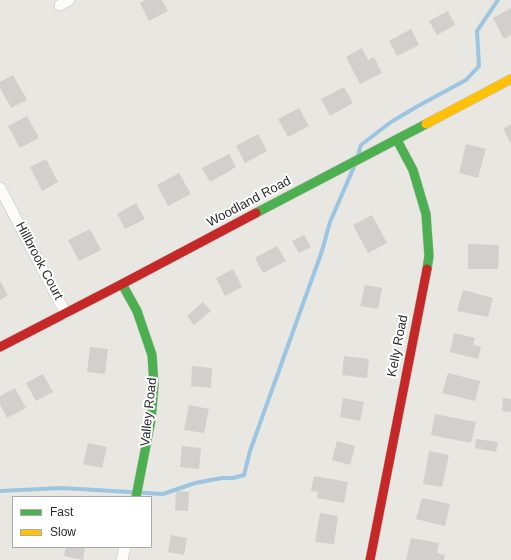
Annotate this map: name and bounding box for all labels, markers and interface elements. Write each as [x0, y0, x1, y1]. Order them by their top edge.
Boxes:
street label: Woodland Road [204, 173, 294, 231]
street label: Hillbrook Court [12, 219, 66, 303]
street label: Kelly Road [384, 314, 412, 378]
street label: Valley Road [138, 377, 160, 447]
legend [12, 496, 152, 548]
text: Fast [50, 505, 73, 519]
text: Slow [50, 525, 76, 539]

